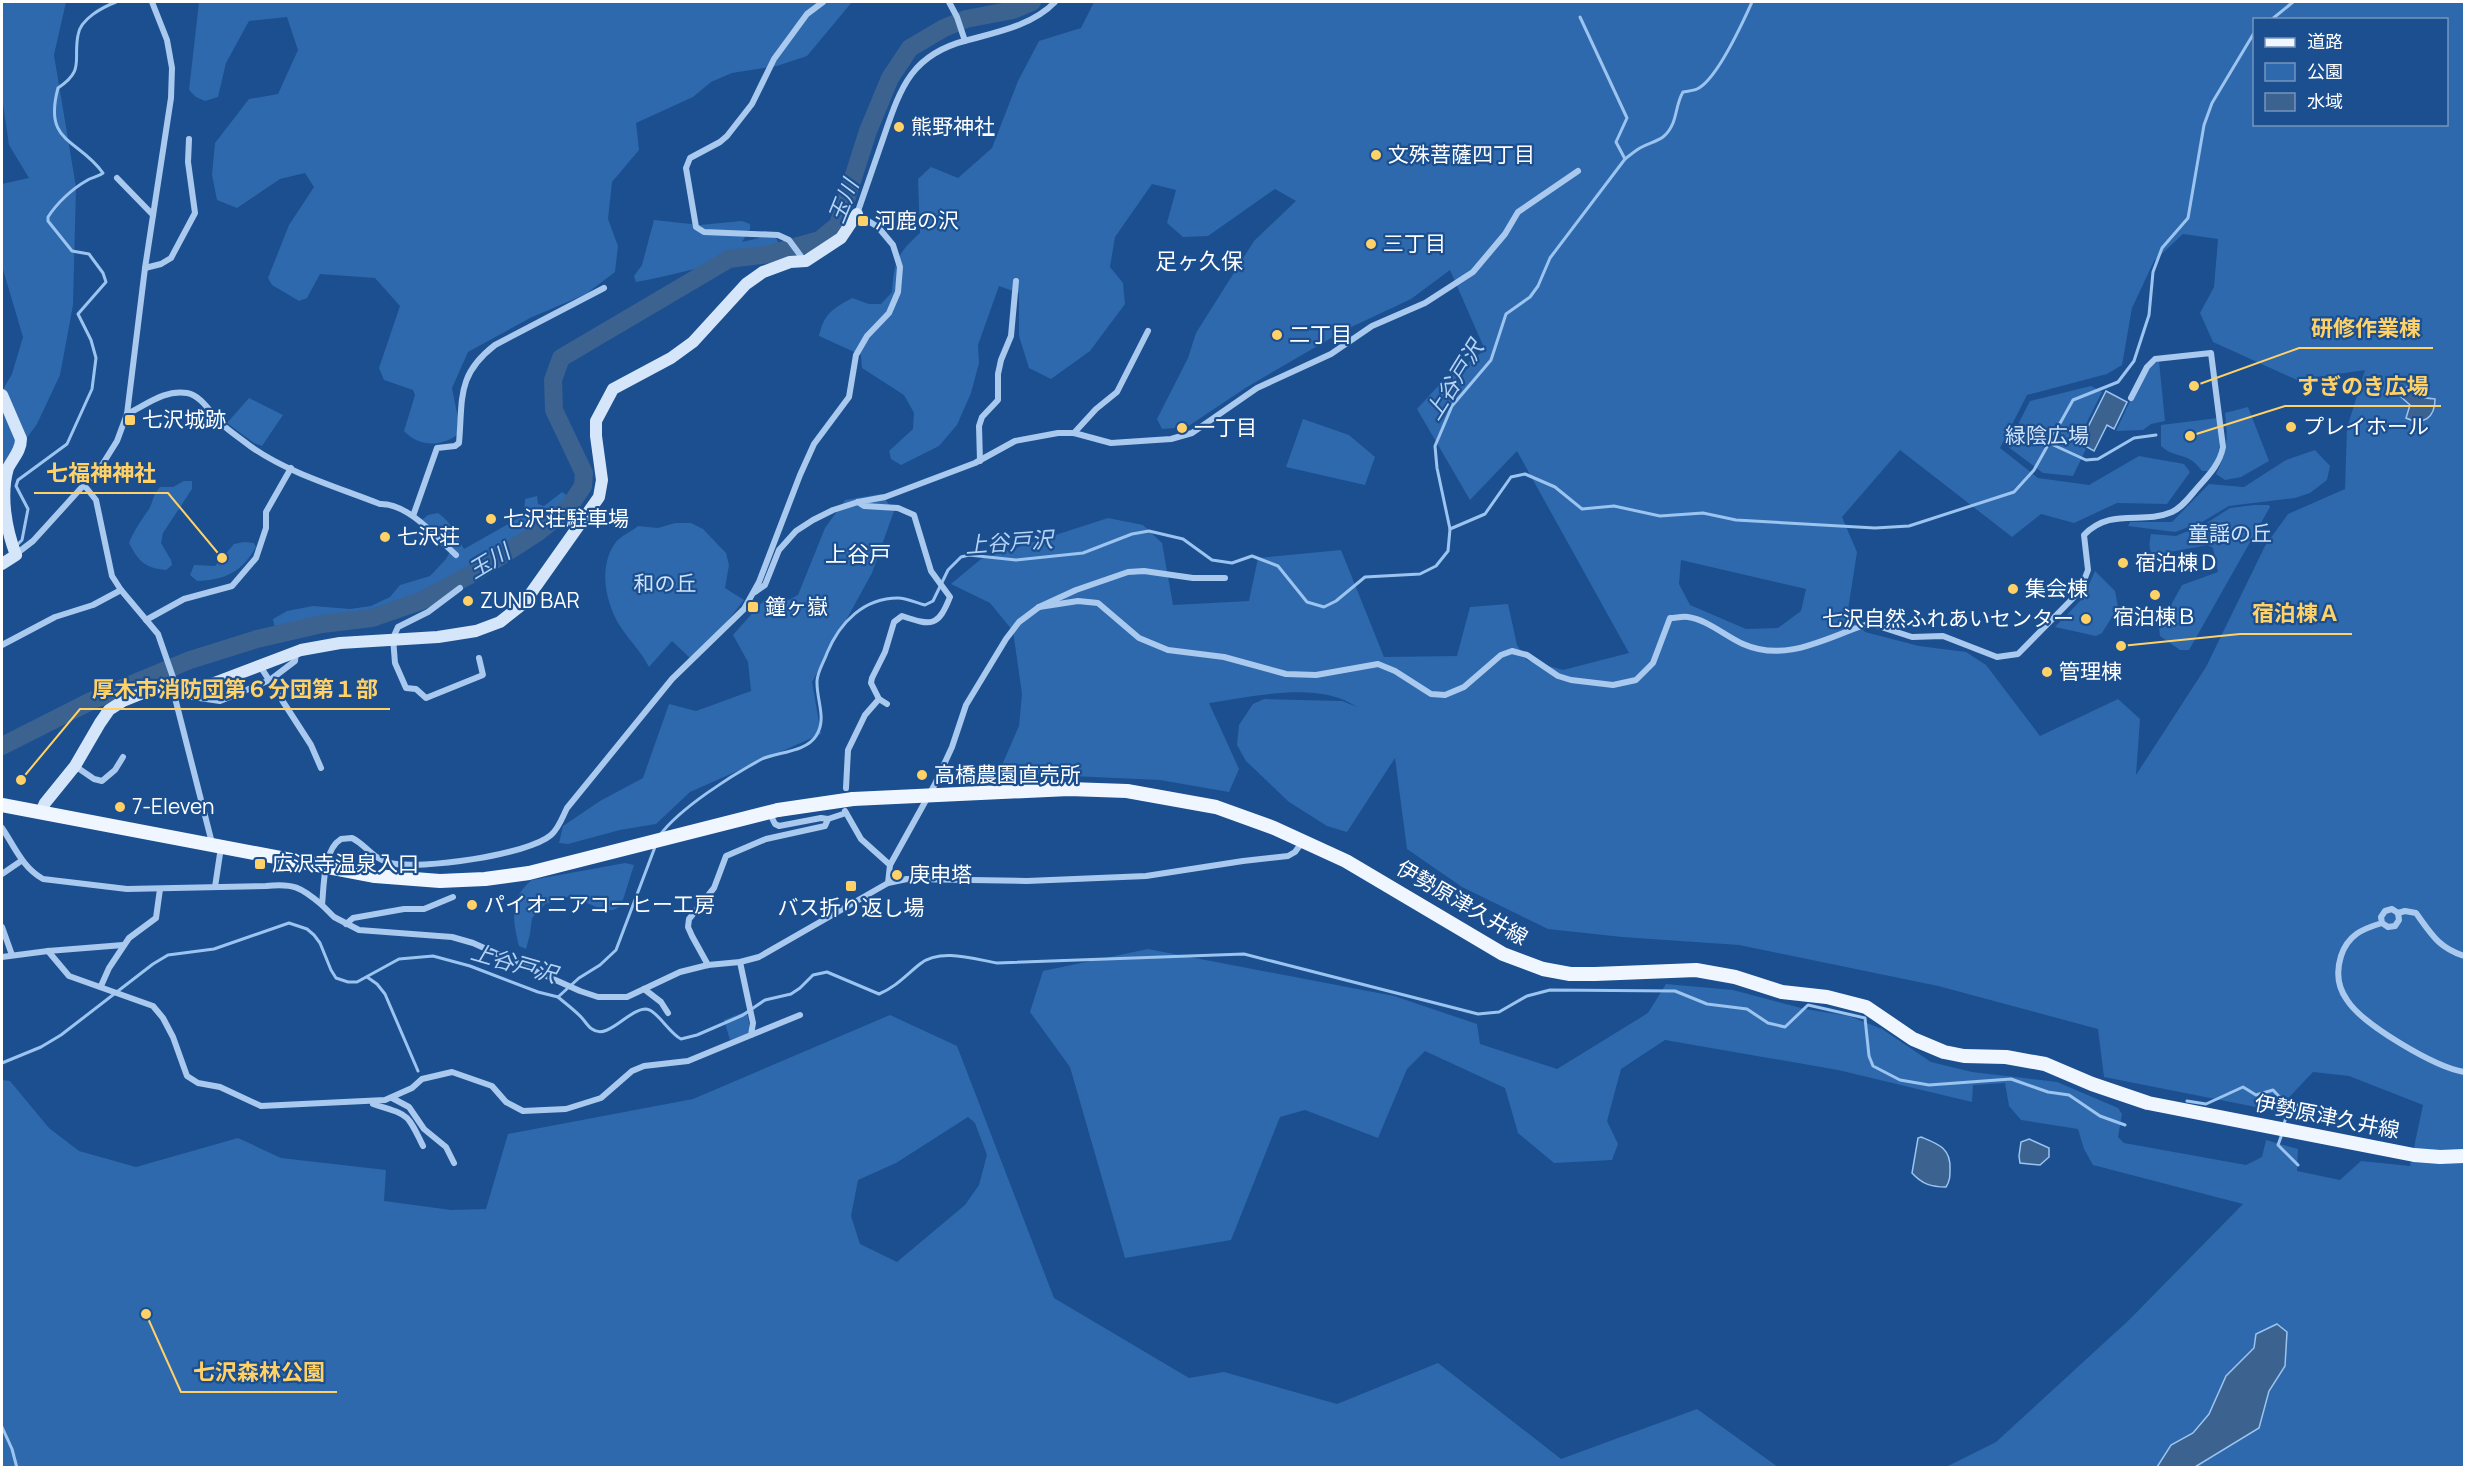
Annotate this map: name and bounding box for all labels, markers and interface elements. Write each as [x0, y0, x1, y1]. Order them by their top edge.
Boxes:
legend [2253, 18, 2448, 126]
text: 道路 [2307, 29, 2343, 53]
text: 公園 [2307, 59, 2343, 83]
text: 水域 [2307, 89, 2343, 113]
place label: 熊野神社 [911, 112, 995, 140]
marker: 熊野神社 [892, 120, 906, 134]
place label: 文殊菩薩四丁目 [1388, 140, 1535, 168]
marker: 文殊菩薩四丁目 [1369, 148, 1383, 162]
water label: 玉川 [821, 173, 866, 227]
place label: 河鹿の沢 [875, 206, 959, 234]
marker: 河鹿の沢 [856, 214, 870, 228]
place label: 三丁目 [1383, 229, 1446, 257]
marker: 三丁目 [1364, 237, 1378, 251]
district label: 足ヶ久保 [1155, 246, 1243, 276]
callout: 研修作業棟 [2299, 308, 2433, 348]
text: 研修作業棟 [2311, 313, 2421, 343]
place label: 二丁目 [1289, 320, 1352, 348]
marker: 二丁目 [1270, 328, 1284, 342]
water label: 上谷戸沢 [1418, 332, 1492, 425]
callout: すぎのき広場 [2285, 366, 2441, 406]
text: すぎのき広場 [2297, 371, 2429, 401]
place label: 七沢城跡 [142, 405, 226, 433]
place label: プレイホール [2303, 412, 2429, 440]
marker: 七沢城跡 [123, 413, 137, 427]
place label: 一丁目 [1194, 413, 1257, 441]
marker: プレイホール [2284, 420, 2298, 434]
marker: 一丁目 [1175, 421, 1189, 435]
park label: 緑陰広場 [2005, 421, 2089, 449]
callout: 七福神神社 [34, 453, 168, 493]
text: 七福神神社 [46, 458, 156, 488]
place label: 七沢荘駐車場 [503, 504, 629, 532]
marker: 七沢荘駐車場 [484, 512, 498, 526]
park label: 童謡の丘 [2188, 519, 2272, 547]
place label: 七沢荘 [397, 522, 460, 550]
water label: 上谷戸沢 [964, 524, 1057, 560]
marker: 七沢荘 [378, 530, 392, 544]
water label: 玉川 [462, 536, 517, 585]
district label: 上谷戸 [825, 539, 891, 569]
place label: 宿泊棟Ｄ [2135, 548, 2219, 576]
marker: 宿泊棟Ｄ [2116, 556, 2130, 570]
park label: 和の丘 [634, 569, 697, 597]
place label: 集会棟 [2025, 574, 2088, 602]
marker: 集会棟 [2006, 582, 2020, 596]
place label: ZUND BAR [480, 586, 580, 614]
marker: 宿泊棟Ｂ [2148, 588, 2162, 602]
place label: 鐘ヶ嶽 [765, 592, 828, 620]
marker: ZUND BAR [461, 594, 475, 608]
callout: 宿泊棟Ａ [2240, 594, 2352, 634]
text: 宿泊棟Ａ [2252, 598, 2340, 628]
marker: 鐘ヶ嶽 [746, 600, 760, 614]
place label: 宿泊棟Ｂ [2113, 602, 2197, 630]
place label: 七沢自然ふれあいセンター [1822, 604, 2074, 632]
marker: 七沢自然ふれあいセンター [2079, 612, 2093, 626]
place label: 管理棟 [2059, 657, 2122, 685]
marker: 管理棟 [2040, 665, 2054, 679]
callout: 厚木市消防団第６分団第１部 [80, 669, 390, 709]
text: 厚木市消防団第６分団第１部 [92, 674, 378, 704]
place label: 高橋農園直売所 [934, 760, 1081, 788]
marker: 高橋農園直売所 [915, 768, 929, 782]
place label: 7-Eleven [132, 792, 215, 820]
marker: 7-Eleven [113, 800, 127, 814]
place label: 広沢寺温泉入口 [272, 849, 419, 877]
street label: 伊勢原津久井線 [1392, 853, 1533, 951]
marker: 広沢寺温泉入口 [253, 857, 267, 871]
place label: 庚申塔 [909, 860, 972, 888]
marker: 庚申塔 [890, 868, 904, 882]
marker: バス折り返し場 [844, 879, 858, 893]
place label: パイオニアコーヒー工房 [484, 890, 715, 918]
place label: バス折り返し場 [778, 893, 925, 921]
marker: パイオニアコーヒー工房 [465, 898, 479, 912]
water label: 上谷戸沢 [468, 936, 563, 990]
street label: 伊勢原津久井線 [2252, 1088, 2402, 1144]
callout: 七沢森林公園 [181, 1352, 337, 1392]
text: 七沢森林公園 [193, 1357, 325, 1387]

